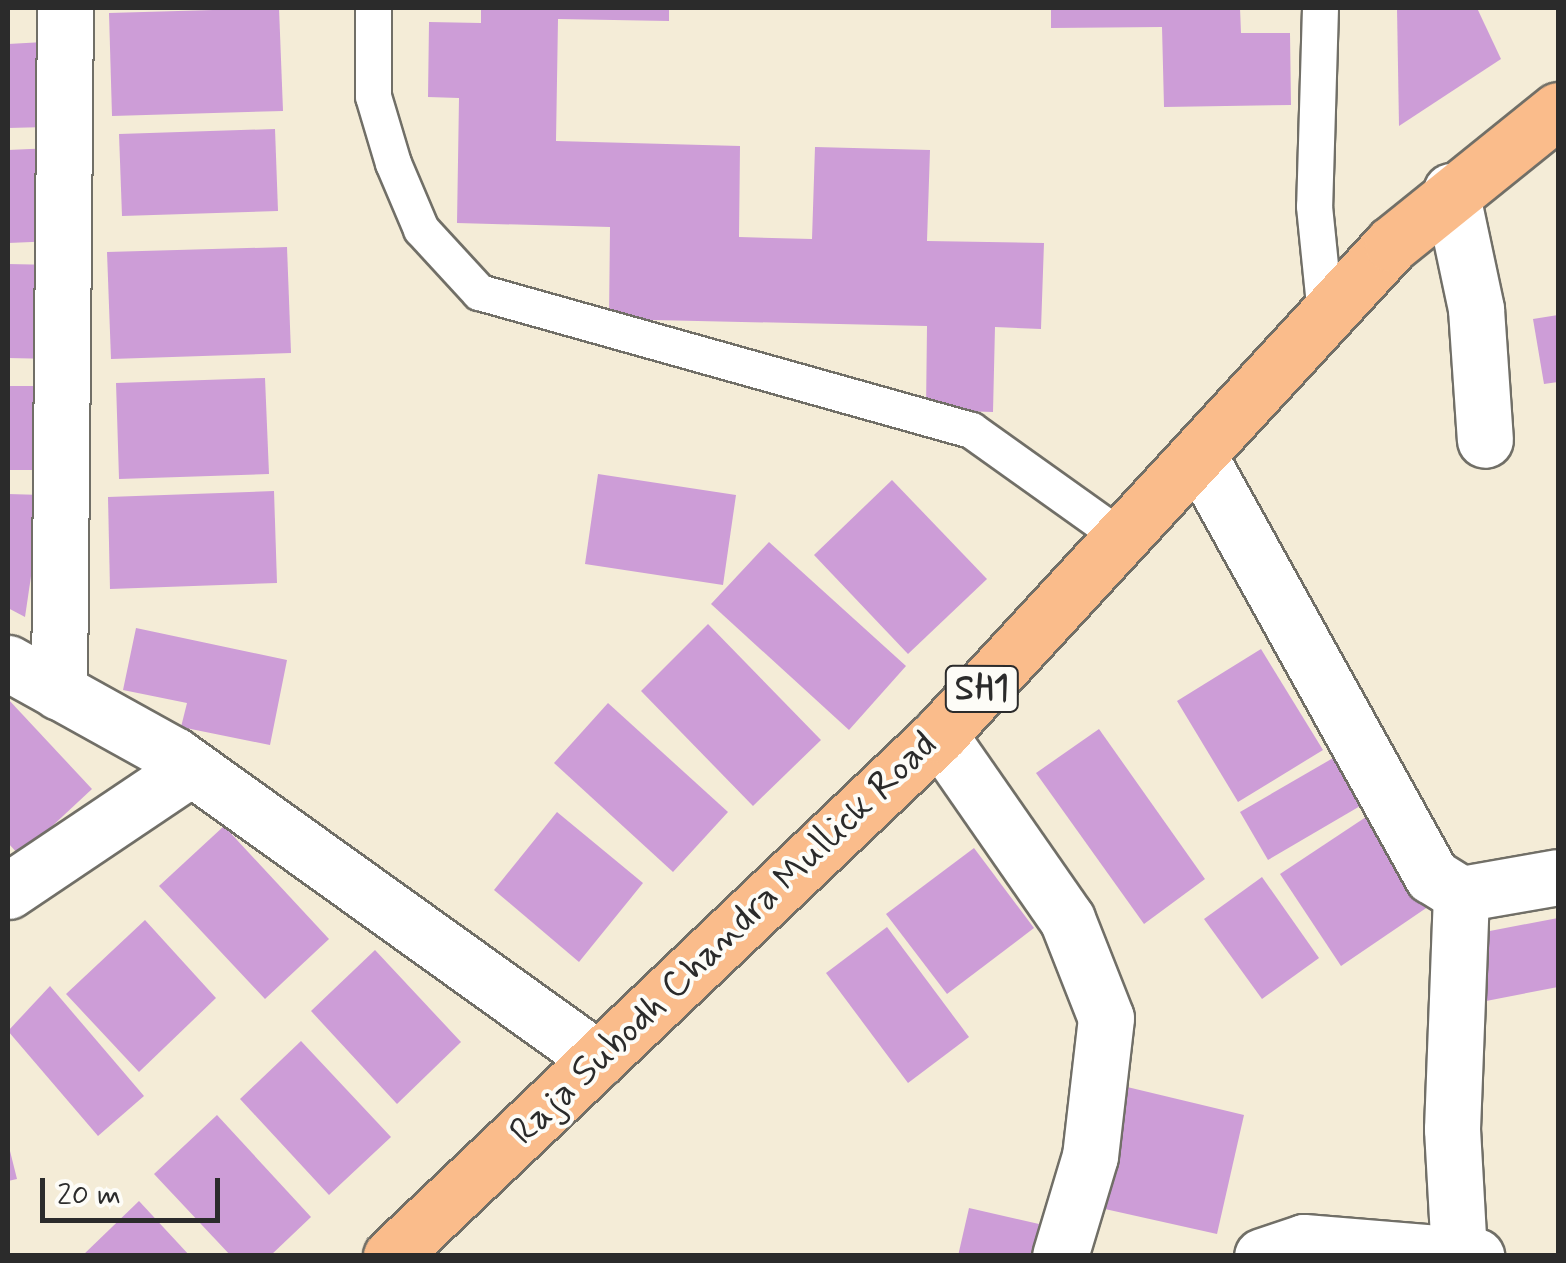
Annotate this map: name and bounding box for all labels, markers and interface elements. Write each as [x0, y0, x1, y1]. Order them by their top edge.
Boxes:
road number: SH1 [944, 659, 1020, 719]
street label: Raja Subodh Chandra Mullick Road [502, 723, 946, 1155]
scale bar [45, 1158, 225, 1220]
text: 20 m [57, 1176, 121, 1215]

